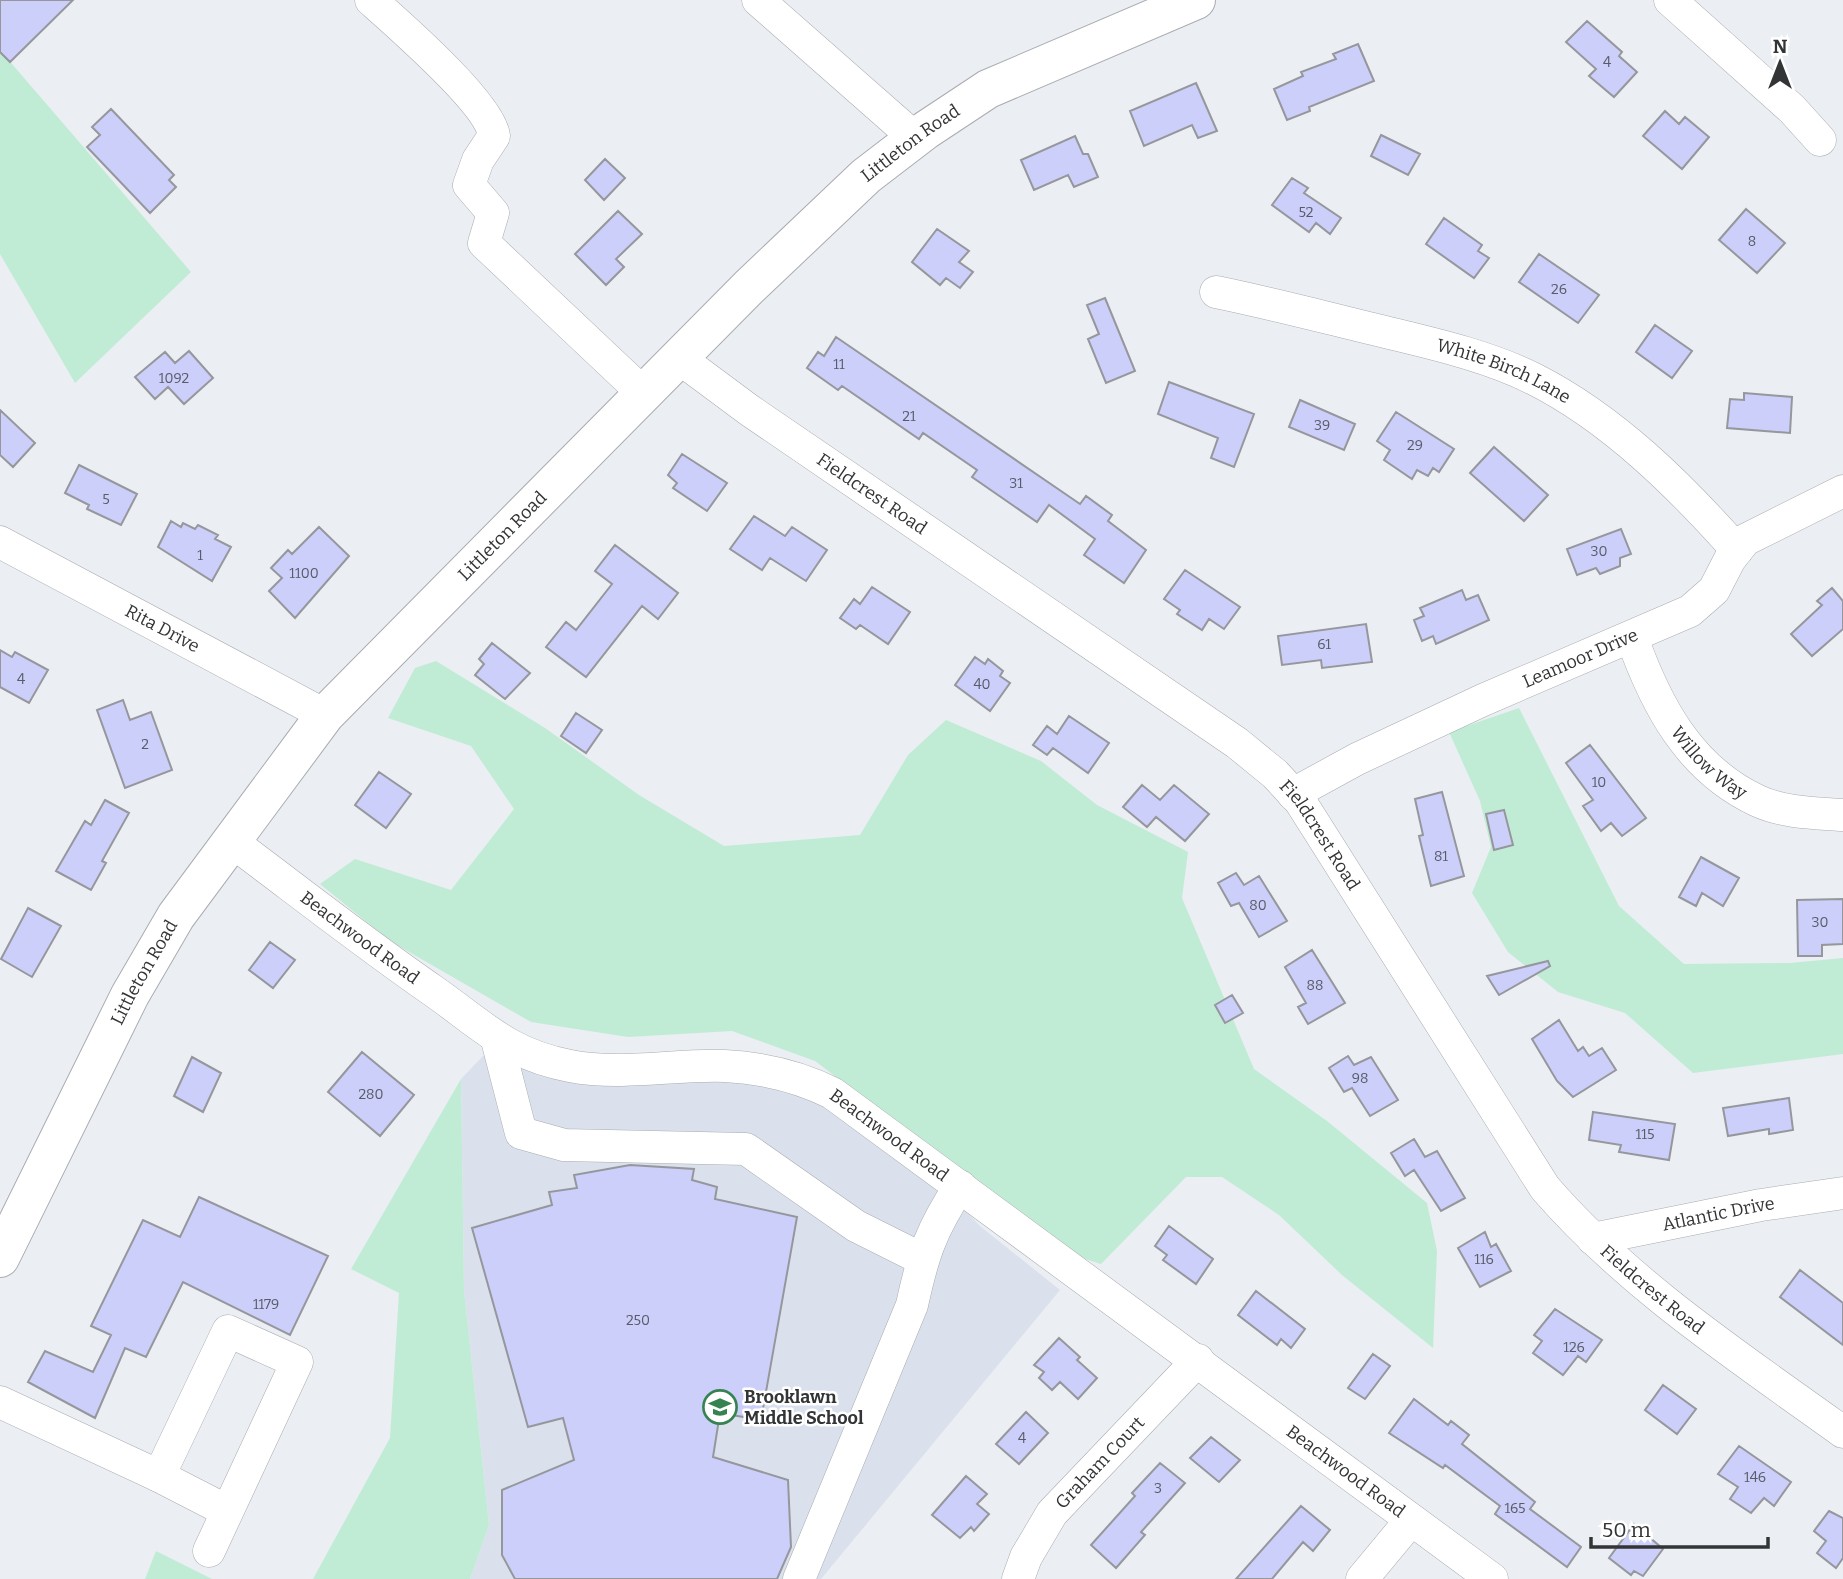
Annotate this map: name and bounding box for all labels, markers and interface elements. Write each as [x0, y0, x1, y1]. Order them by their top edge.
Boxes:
north arrow [1745, 28, 1815, 98]
text: N [1773, 35, 1788, 58]
house number: 4 [1603, 54, 1611, 71]
street label: Littleton Road [857, 100, 964, 187]
house number: 52 [1299, 204, 1313, 221]
house number: 8 [1748, 233, 1756, 250]
house number: 26 [1551, 281, 1567, 298]
street label: White Birch Lane [1434, 334, 1575, 408]
house number: 11 [833, 356, 845, 373]
house number: 1092 [159, 370, 189, 387]
house number: 21 [902, 408, 916, 425]
house number: 39 [1314, 417, 1330, 434]
house number: 29 [1407, 437, 1423, 454]
street label: Fieldcrest Road [813, 449, 931, 539]
house number: 31 [1009, 475, 1023, 492]
street label: Littleton Road [453, 486, 552, 585]
house number: 5 [102, 491, 110, 508]
house number: 30 [1591, 543, 1607, 560]
house number: 1 [197, 547, 203, 564]
house number: 1100 [289, 565, 319, 582]
street label: Rita Drive [121, 600, 203, 657]
street label: Leamoor Drive [1519, 624, 1641, 693]
house number: 61 [1317, 636, 1331, 653]
house number: 4 [17, 671, 25, 688]
house number: 40 [973, 676, 991, 693]
street label: Willow Way [1666, 722, 1751, 804]
house number: 2 [141, 736, 149, 753]
house number: 10 [1592, 774, 1606, 791]
street label: Fieldcrest Road [1275, 775, 1365, 895]
house number: 81 [1434, 848, 1448, 865]
street label: Beachwood Road [296, 886, 424, 989]
house number: 80 [1249, 897, 1267, 914]
house number: 30 [1812, 914, 1828, 931]
street label: Littleton Road [106, 916, 182, 1028]
house number: 88 [1307, 977, 1323, 994]
house number: 98 [1352, 1070, 1368, 1087]
street label: Beachwood Road [825, 1084, 953, 1186]
house number: 280 [358, 1086, 384, 1103]
house number: 115 [1636, 1126, 1654, 1143]
street label: Atlantic Drive [1660, 1192, 1776, 1236]
street label: Fieldcrest Road [1596, 1240, 1709, 1339]
house number: 116 [1474, 1251, 1494, 1268]
house number: 1179 [253, 1296, 279, 1313]
house number: 250 [626, 1312, 650, 1329]
house number: 126 [1563, 1339, 1585, 1356]
place label: Brooklawn Middle School [744, 1386, 864, 1429]
school or university icon: Brooklawn Middle School [701, 1388, 739, 1426]
street label: Graham Court [1051, 1412, 1150, 1514]
street label: Beachwood Road [1282, 1420, 1410, 1523]
house number: 4 [1018, 1430, 1026, 1447]
house number: 146 [1744, 1469, 1766, 1486]
house number: 3 [1154, 1480, 1162, 1497]
house number: 165 [1504, 1500, 1526, 1517]
scale bar [1591, 1506, 1768, 1550]
text: 50 m [1602, 1517, 1651, 1543]

